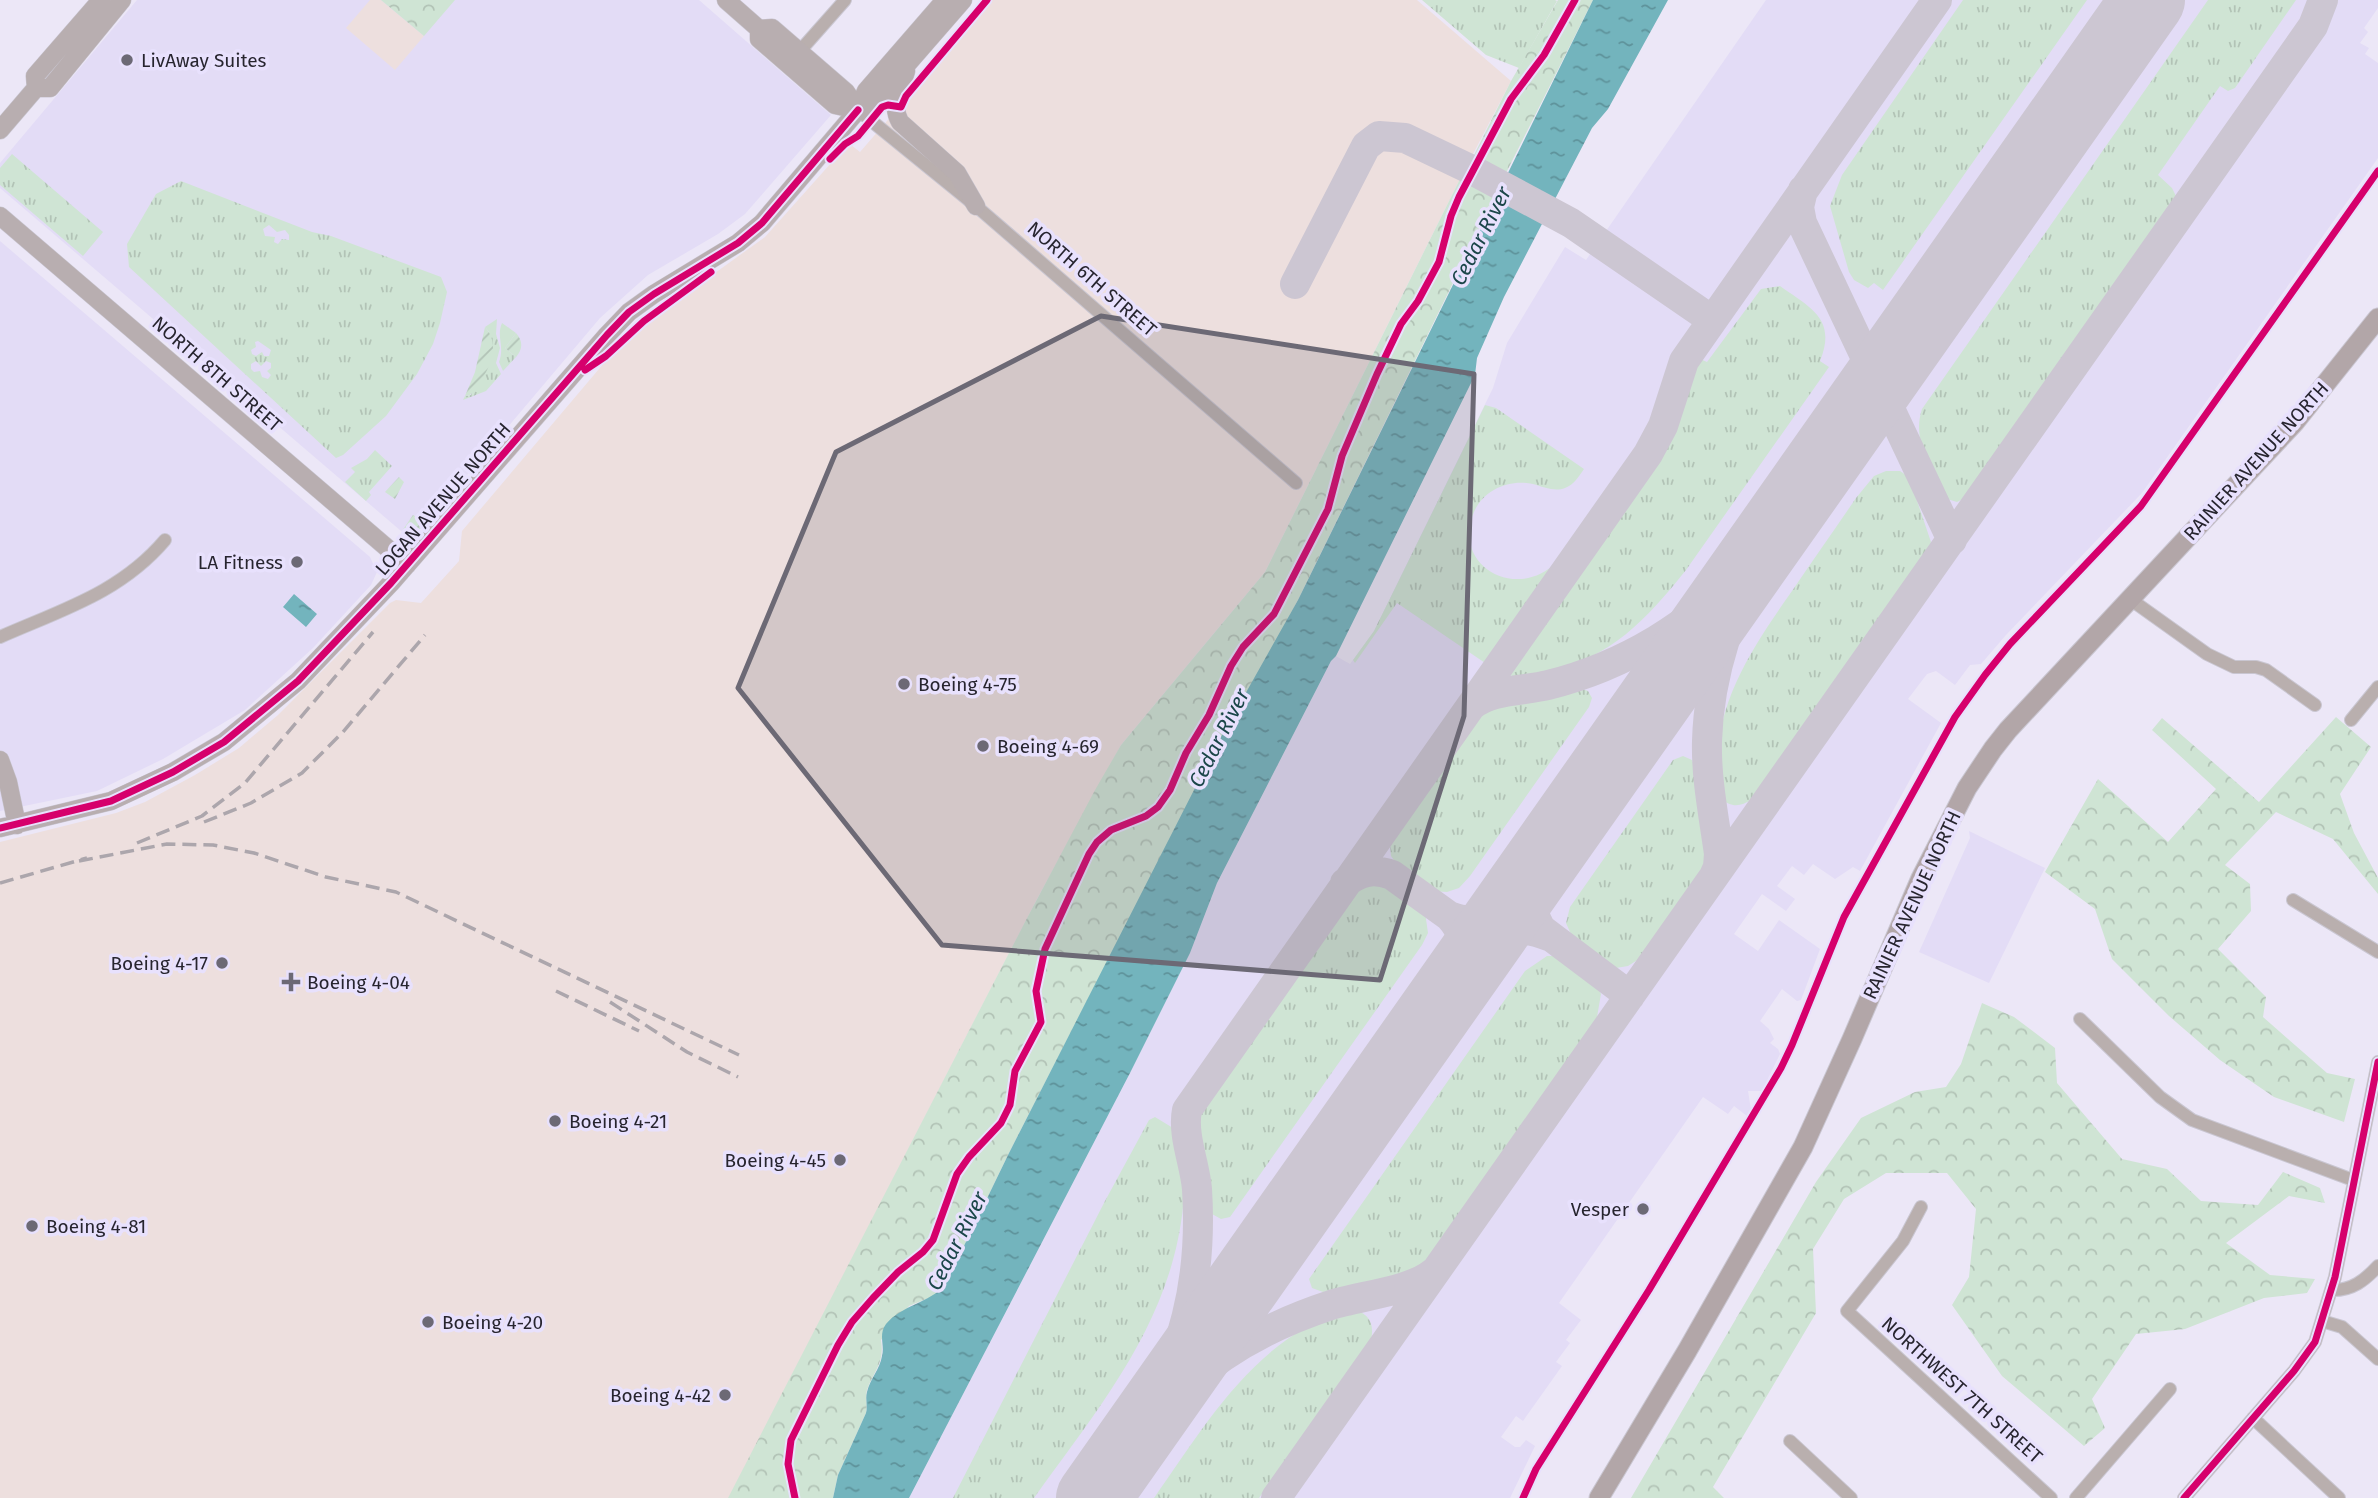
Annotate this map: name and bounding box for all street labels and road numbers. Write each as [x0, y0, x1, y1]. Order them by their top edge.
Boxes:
street label: NORTH 6TH STREET [1023, 217, 1161, 341]
street label: NORTH 8TH STREET [147, 311, 287, 437]
street label: RAINIER AVENUE NORTH [2179, 377, 2333, 545]
street label: LOGAN AVENUE NORTH [370, 418, 516, 580]
street label: RAINIER AVENUE NORTH [1858, 807, 1966, 1003]
street label: NORTHWEST 7TH STREET [1877, 1312, 2047, 1468]

